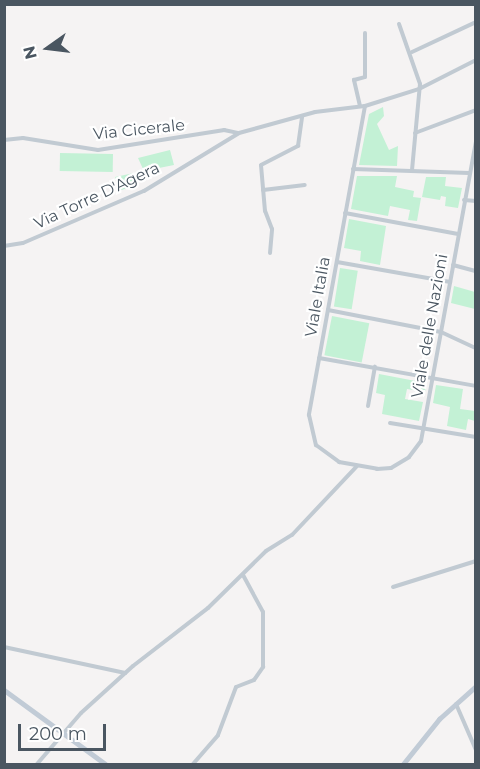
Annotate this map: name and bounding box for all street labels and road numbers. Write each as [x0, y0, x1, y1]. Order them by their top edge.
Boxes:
street label: Via Cicerale [92, 116, 186, 144]
street label: Via Torre D'Agera [31, 159, 163, 233]
street label: Viale delle Nazioni [408, 253, 452, 399]
street label: Viale Italia [301, 255, 335, 339]

